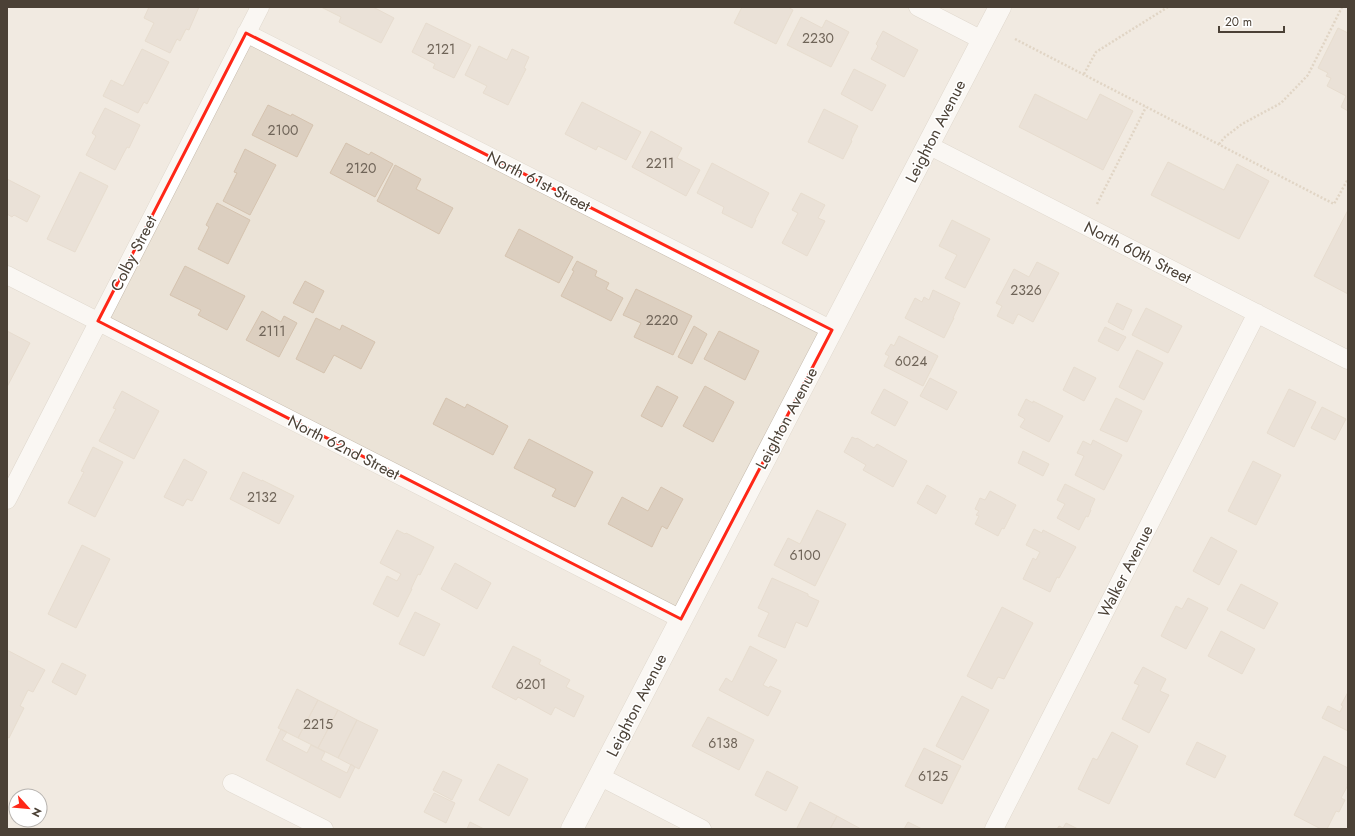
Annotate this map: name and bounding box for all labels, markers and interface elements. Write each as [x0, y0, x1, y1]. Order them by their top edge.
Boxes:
scale bar [1219, 8, 1284, 34]
text: 20 m [1225, 13, 1252, 31]
house number: 2230 [802, 28, 834, 48]
house number: 2121 [427, 39, 455, 59]
street label: Leighton Avenue [900, 76, 971, 187]
house number: 2100 [267, 120, 299, 140]
street label: North 61st Street [483, 145, 595, 217]
house number: 2211 [646, 153, 674, 173]
house number: 2120 [346, 158, 376, 178]
street label: Colby Street [105, 211, 162, 295]
street label: North 60th Street [1080, 215, 1196, 289]
house number: 2326 [1010, 280, 1042, 300]
house number: 2220 [646, 310, 678, 330]
house number: 2111 [259, 321, 285, 341]
house number: 6024 [895, 351, 927, 371]
street label: Leighton Avenue [750, 363, 823, 473]
street label: North 62nd Street [284, 409, 404, 486]
house number: 2132 [247, 487, 277, 507]
street label: Walker Avenue [1092, 521, 1159, 621]
house number: 6100 [789, 545, 821, 565]
street label: Leighton Avenue [601, 650, 672, 761]
house number: 6201 [516, 674, 546, 694]
house number: 2215 [303, 714, 333, 734]
house number: 6138 [708, 733, 738, 753]
house number: 6125 [918, 766, 948, 786]
north arrow [8, 788, 48, 828]
text: N [28, 805, 46, 820]

